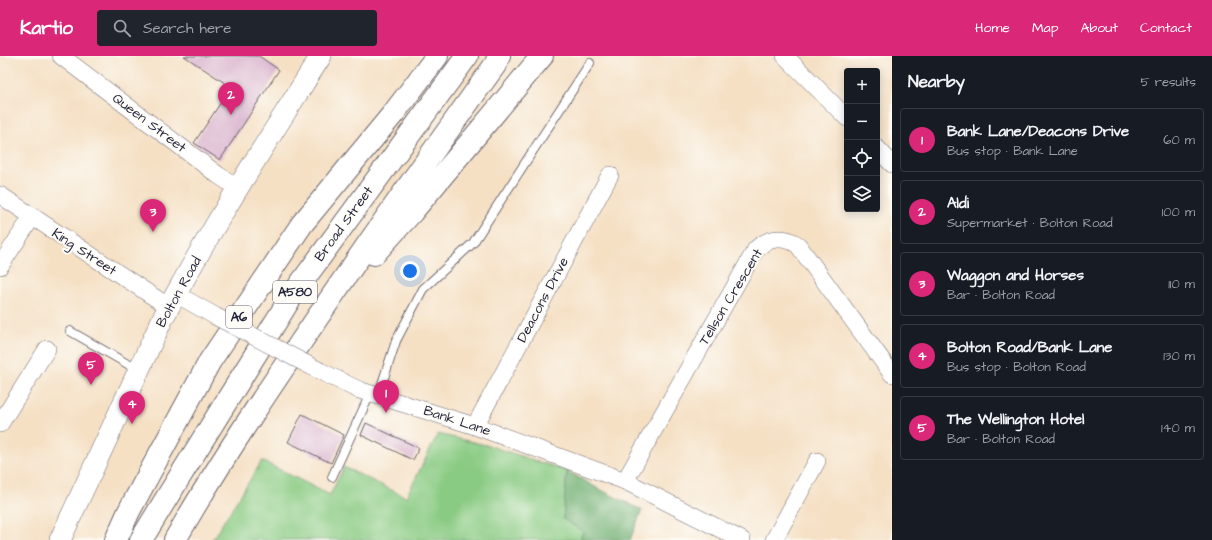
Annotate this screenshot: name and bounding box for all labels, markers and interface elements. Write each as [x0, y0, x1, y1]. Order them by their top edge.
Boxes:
search box [97, 10, 377, 46]
text: Kartio [20, 15, 73, 42]
icon: search [111, 17, 133, 39]
text: Search here [143, 18, 231, 39]
text: Home [975, 18, 1010, 38]
text: Map [1032, 18, 1058, 38]
text: About [1080, 18, 1118, 38]
text: Contact [1140, 18, 1192, 38]
map controls [844, 68, 880, 212]
button: + [844, 68, 880, 104]
text: Nearby [908, 70, 965, 94]
text: 5 results [1140, 73, 1196, 91]
pin: 2 [218, 82, 244, 115]
street label: Queen Street [108, 89, 190, 158]
button: − [844, 104, 880, 140]
text: Bank Lane/Deacons Drive [947, 121, 1129, 142]
text: 1 [921, 131, 923, 149]
text: 60 m [1163, 131, 1195, 149]
button: locate [844, 140, 880, 176]
text: Bus stop · Bank Lane [947, 142, 1078, 160]
button: layers [844, 176, 880, 212]
street label: Broad Street [310, 182, 378, 266]
text: Aldi [947, 193, 969, 214]
pin: 3 [140, 199, 166, 232]
text: 2 [918, 203, 926, 221]
text: 100 m [1162, 203, 1195, 221]
text: Supermarket · Bolton Road [947, 214, 1113, 232]
street label: King Street [48, 224, 121, 281]
street label: Tellson Crescent [694, 245, 768, 349]
street label: Bolton Road [151, 253, 207, 331]
street label: Deacons Drive [512, 253, 574, 346]
your location [400, 261, 420, 281]
text: Waggon and Horses [947, 265, 1084, 286]
text: 3 [919, 275, 925, 293]
text: 110 m [1168, 275, 1195, 293]
road number: A580 [273, 281, 317, 303]
text: Bar · Bolton Road [947, 286, 1055, 304]
road number: A6 [226, 306, 252, 328]
text: Bolton Road/Bank Lane [947, 337, 1112, 358]
text: 4 [918, 347, 926, 365]
text: 130 m [1163, 347, 1195, 365]
pin: 5 [78, 352, 104, 385]
text: Bus stop · Bolton Road [947, 358, 1086, 376]
pin: 1 [373, 380, 399, 413]
pin: 4 [119, 391, 145, 424]
street label: Bank Lane [421, 401, 494, 441]
text: The Wellington Hotel [947, 409, 1084, 430]
text: 5 [917, 419, 927, 437]
text: 140 m [1161, 419, 1195, 437]
text: Bar · Bolton Road [947, 430, 1055, 448]

